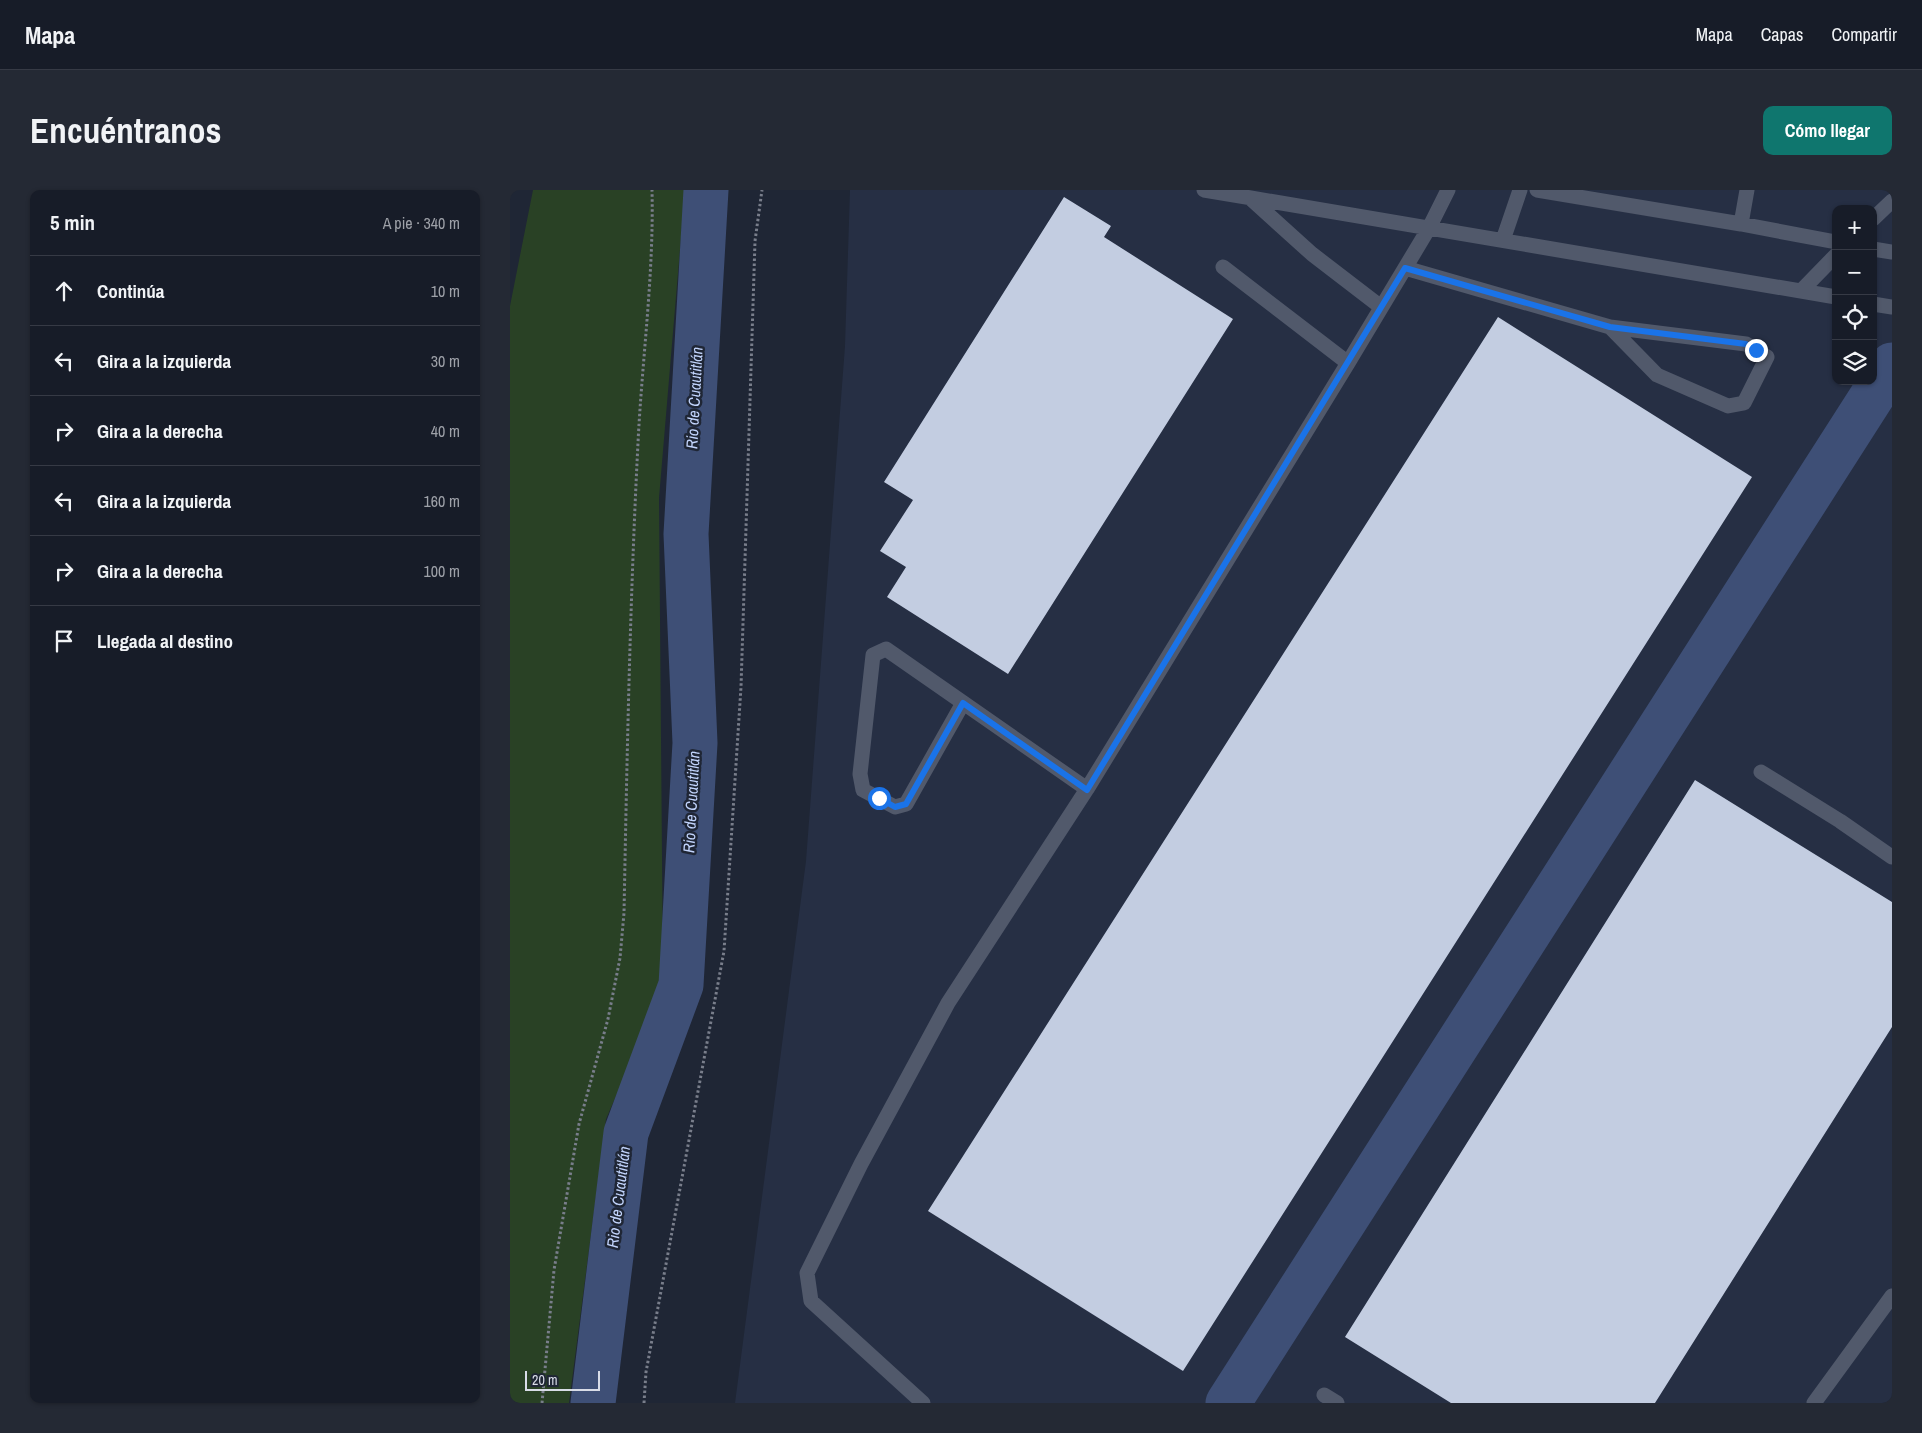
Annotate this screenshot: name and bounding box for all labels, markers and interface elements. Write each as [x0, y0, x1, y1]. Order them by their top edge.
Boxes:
text: Mapa [25, 19, 75, 51]
text: Mapa [1696, 22, 1733, 47]
text: Capas [1761, 22, 1803, 47]
text: Compartir [1831, 22, 1897, 47]
button: Cómo llegar [1763, 106, 1892, 155]
text: Encuéntranos [30, 107, 221, 154]
map controls [1832, 205, 1877, 385]
button: + [1832, 205, 1877, 250]
text: 5 min [50, 208, 95, 237]
text: A pie · 340 m [383, 212, 460, 234]
button: − [1832, 250, 1877, 295]
icon: ahead [50, 277, 78, 305]
text: Continúa [97, 278, 165, 304]
text: 10 m [431, 280, 460, 302]
button: locate [1832, 295, 1877, 340]
route end [1745, 339, 1768, 362]
button: layers [1832, 340, 1877, 385]
water label: Rio de Cuautitlán [680, 346, 708, 450]
icon: left [50, 347, 78, 375]
text: Gira a la izquierda [97, 348, 231, 374]
text: 30 m [431, 350, 460, 372]
icon: right [50, 417, 78, 445]
text: Gira a la derecha [97, 418, 223, 444]
text: 40 m [431, 420, 460, 442]
icon: left [50, 487, 78, 515]
text: Gira a la izquierda [97, 488, 231, 514]
text: 160 m [424, 490, 460, 512]
icon: right [50, 557, 78, 585]
text: Gira a la derecha [97, 558, 223, 584]
text: 100 m [424, 560, 460, 582]
icon: arrive [50, 627, 78, 655]
text: Llegada al destino [97, 628, 233, 654]
water label: Rio de Cuautitlán [677, 750, 705, 854]
route start [868, 787, 891, 810]
water label: Rio de Cuautitlán [601, 1145, 635, 1249]
scale bar [525, 1368, 600, 1391]
text: 20 m [532, 1371, 558, 1389]

